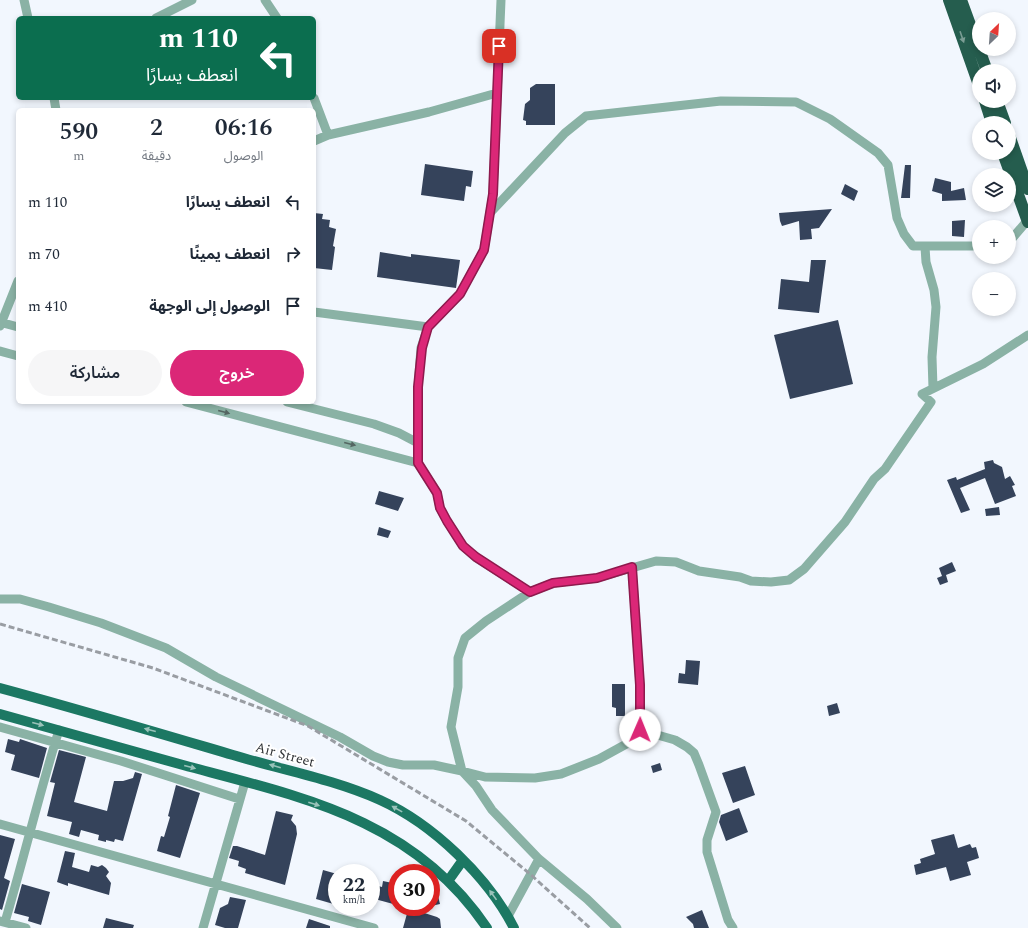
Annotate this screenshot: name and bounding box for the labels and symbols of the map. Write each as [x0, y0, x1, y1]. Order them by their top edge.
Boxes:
north arrow [972, 12, 1016, 56]
pin [482, 29, 516, 63]
one-way arrow [959, 31, 965, 43]
one-way arrow [218, 409, 230, 415]
one-way arrow [344, 441, 356, 447]
position arrow [619, 709, 661, 751]
one-way arrow [32, 721, 44, 727]
one-way arrow [144, 726, 156, 732]
street label: Air Street [253, 736, 317, 772]
one-way arrow [269, 763, 281, 769]
one-way arrow [184, 764, 196, 770]
one-way arrow [309, 801, 321, 807]
one-way arrow [391, 806, 403, 813]
speed limit sign: 30 [388, 864, 440, 916]
one-way arrow [489, 890, 498, 901]

